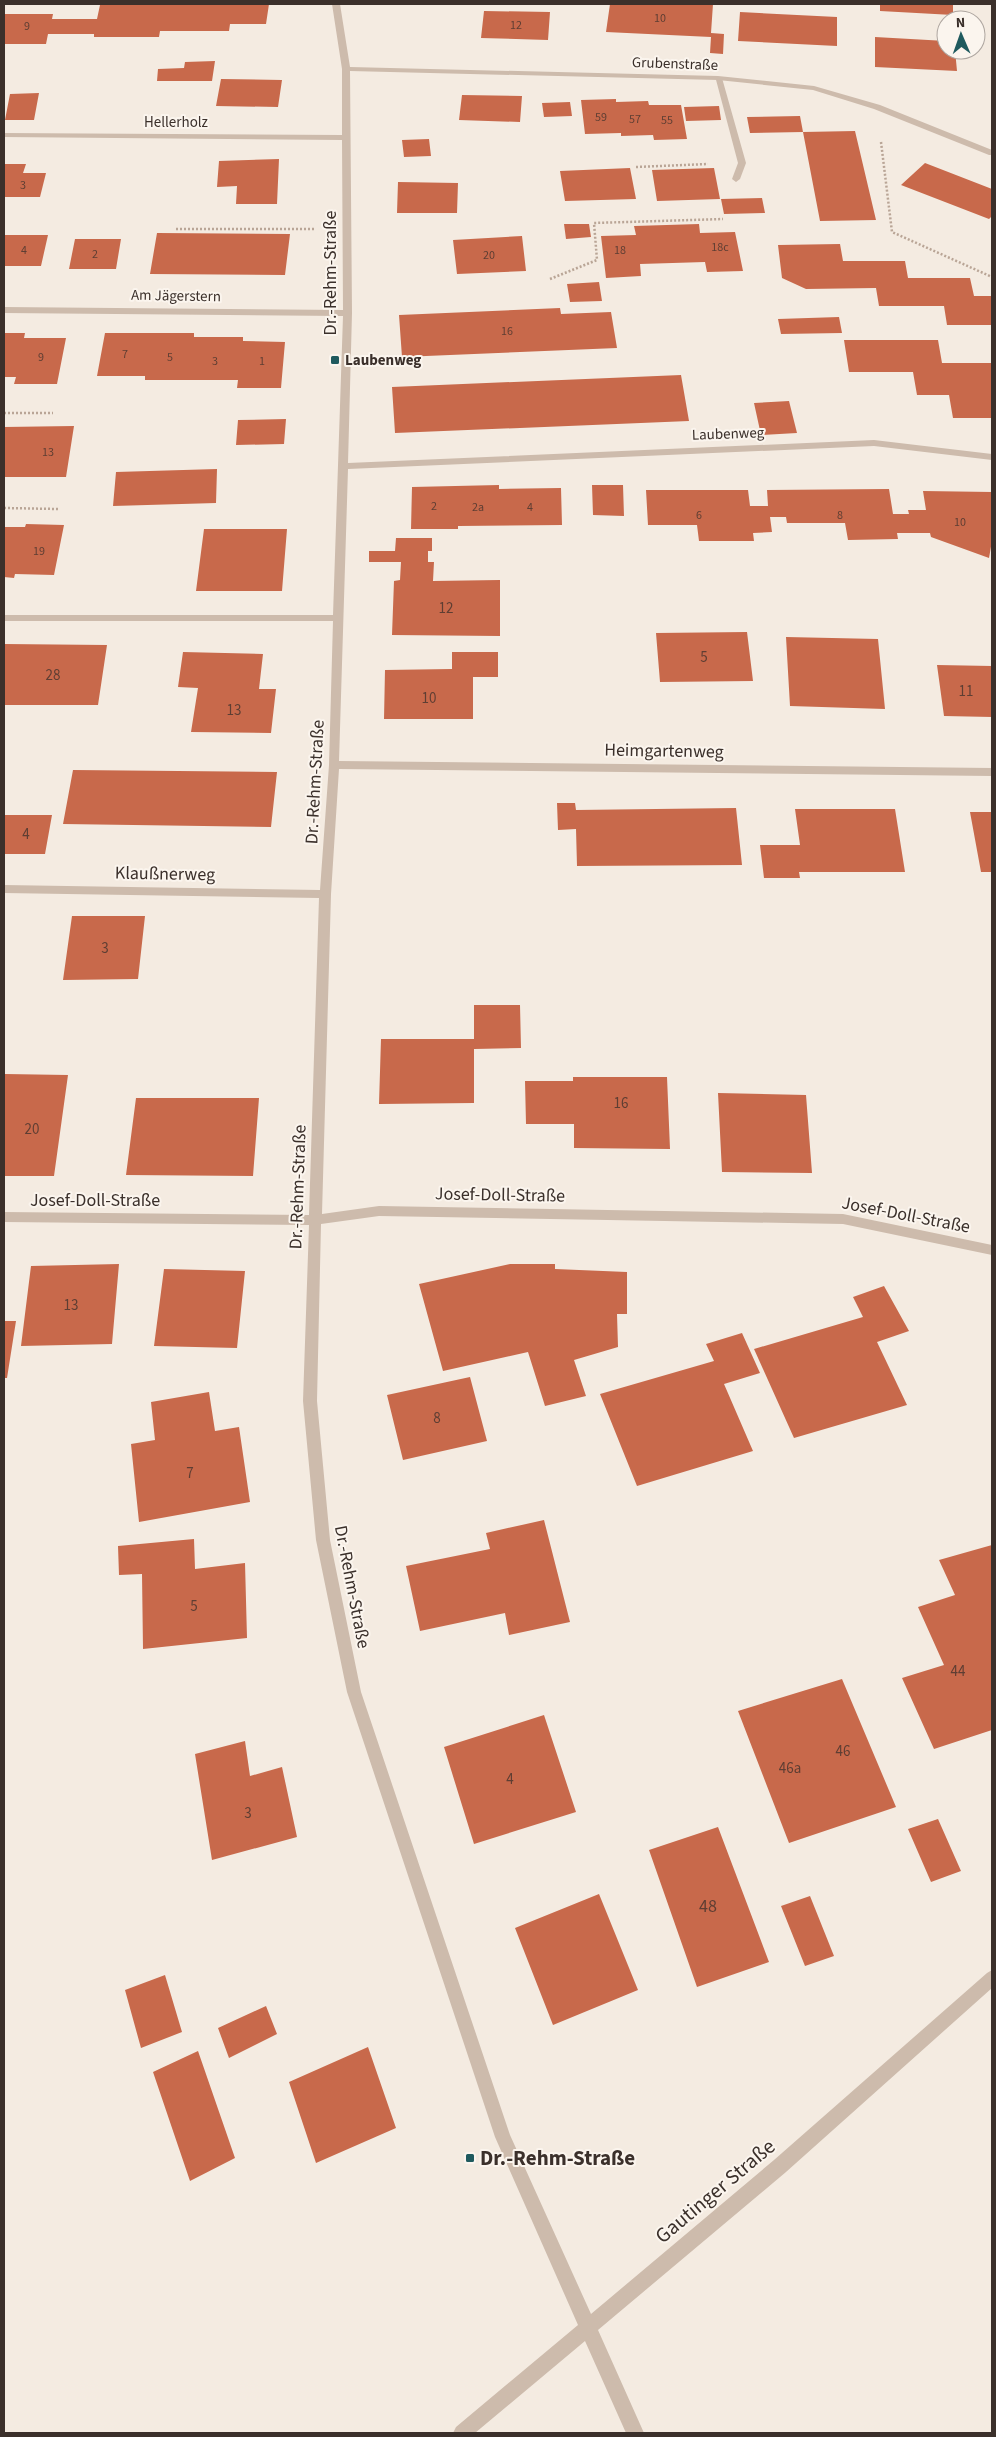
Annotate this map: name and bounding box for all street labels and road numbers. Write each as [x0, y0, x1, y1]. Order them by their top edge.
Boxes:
street label: Grubenstraße [632, 52, 718, 76]
street label: Hellerholz [144, 112, 208, 133]
street label: Dr.-Rehm-Straße [318, 211, 343, 335]
street label: Am Jägerstern [131, 285, 221, 307]
street label: Laubenweg [691, 422, 765, 446]
street label: Dr.-Rehm-Straße [299, 719, 331, 845]
street label: Heimgartenweg [604, 737, 724, 765]
street label: Klaußnerweg [115, 861, 215, 887]
street label: Dr.-Rehm-Straße [283, 1124, 313, 1250]
street label: Josef-Doll-Straße [435, 1181, 565, 1209]
street label: Josef-Doll-Straße [30, 1188, 160, 1213]
street label: Josef-Doll-Straße [840, 1190, 972, 1240]
street label: Dr.-Rehm-Straße [328, 1523, 376, 1651]
street label: Gautinger Straße [648, 2132, 782, 2250]

